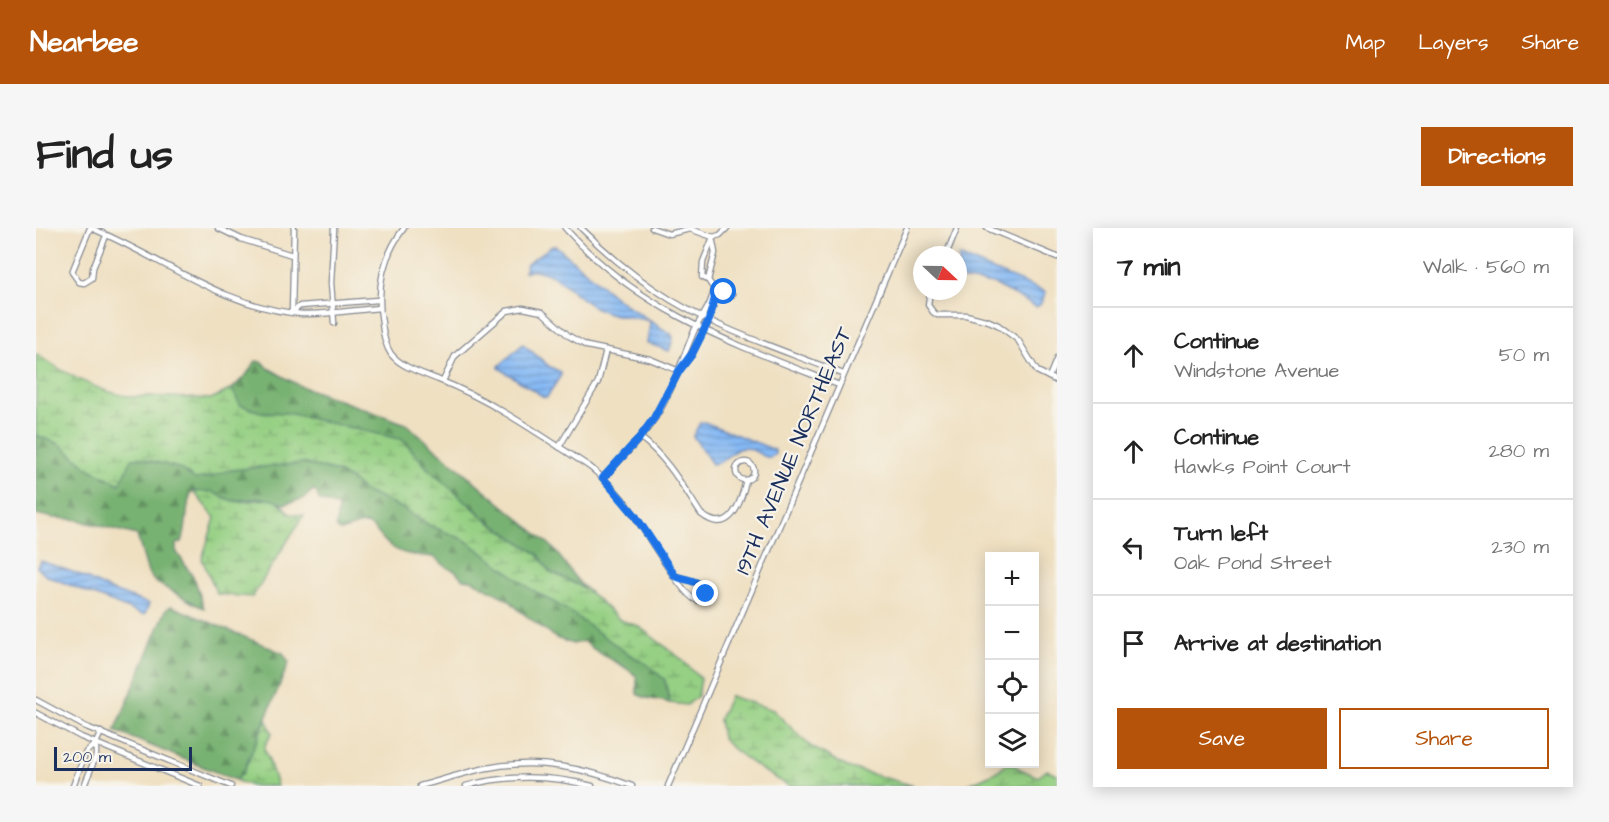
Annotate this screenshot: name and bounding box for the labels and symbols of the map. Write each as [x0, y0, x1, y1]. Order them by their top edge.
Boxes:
north arrow [913, 246, 967, 300]
route start [710, 278, 736, 304]
street label: 19TH AVENUE NORTHEAST [728, 322, 860, 580]
route end [692, 580, 718, 606]
scale bar [54, 744, 192, 772]

